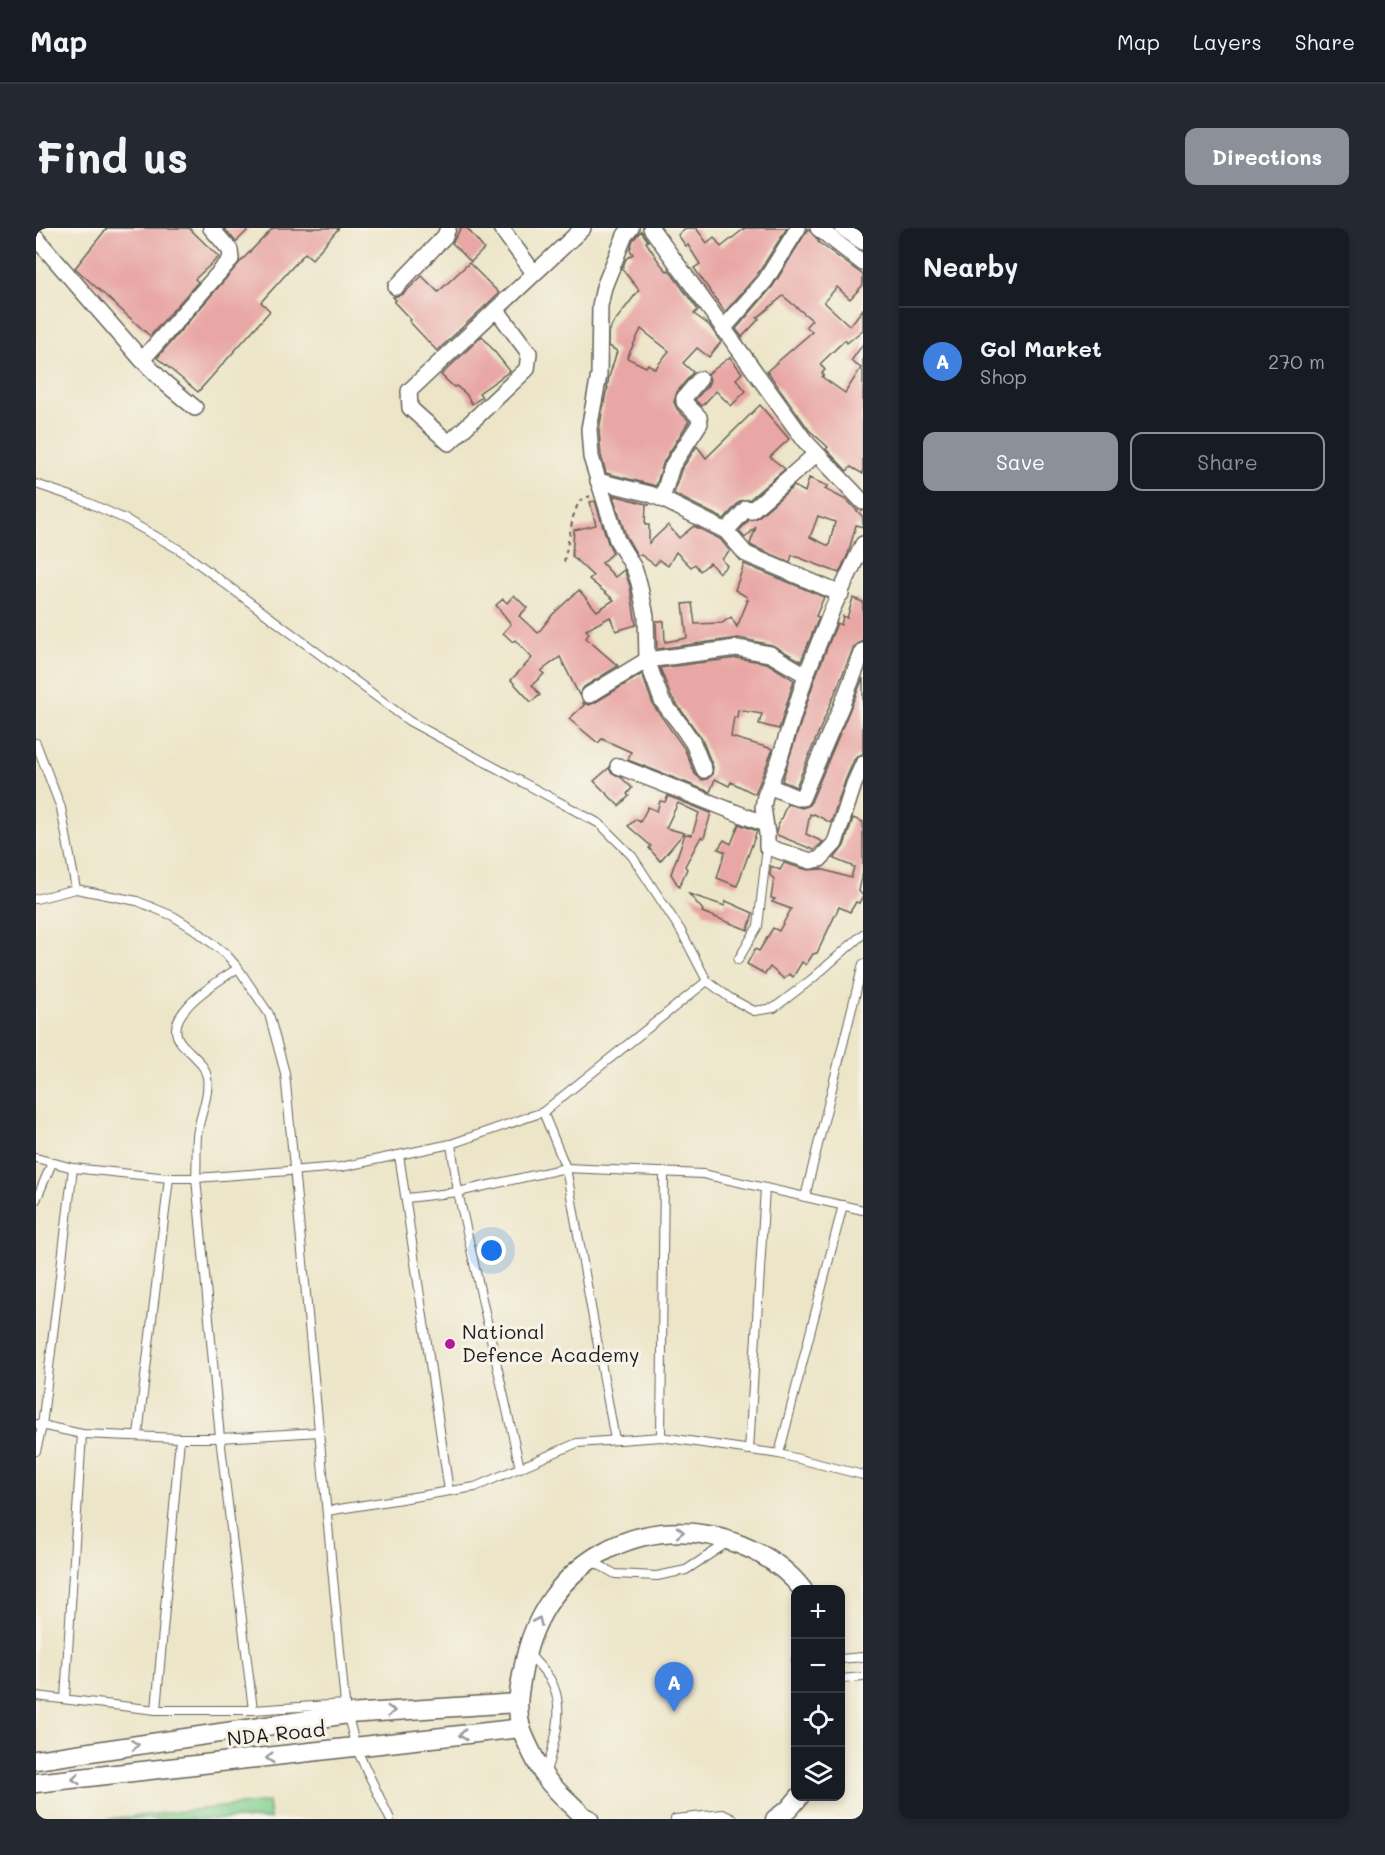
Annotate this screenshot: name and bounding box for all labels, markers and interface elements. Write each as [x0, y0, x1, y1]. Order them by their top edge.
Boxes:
text: Map [30, 23, 87, 59]
text: Map [1117, 28, 1160, 55]
text: Layers [1193, 28, 1262, 55]
text: Share [1295, 28, 1355, 55]
button: Directions [1185, 128, 1349, 185]
text: Find us [36, 129, 188, 184]
text: Nearby [923, 250, 1018, 284]
text: Gol Market [980, 334, 1102, 363]
text: A [936, 348, 949, 374]
text: 270 m [1268, 348, 1325, 374]
text: Shop [980, 363, 1027, 389]
button: Save [923, 432, 1118, 491]
button: Share [1130, 432, 1325, 491]
your location [477, 1236, 506, 1265]
place label: National Defence Academy [462, 1318, 639, 1367]
marker: National Defence Academy [443, 1337, 457, 1351]
one-way arrow [676, 1526, 685, 1538]
map controls [791, 1585, 845, 1801]
button: + [791, 1585, 845, 1639]
one-way arrow [531, 1616, 543, 1627]
button: − [791, 1639, 845, 1693]
pin: A [654, 1662, 694, 1712]
button: locate [791, 1693, 845, 1747]
one-way arrow [387, 1705, 396, 1718]
street label: NDA Road [226, 1715, 326, 1751]
one-way arrow [459, 1729, 468, 1741]
one-way arrow [131, 1740, 140, 1752]
button: layers [791, 1747, 845, 1801]
one-way arrow [265, 1751, 274, 1764]
one-way arrow [71, 1772, 80, 1785]

